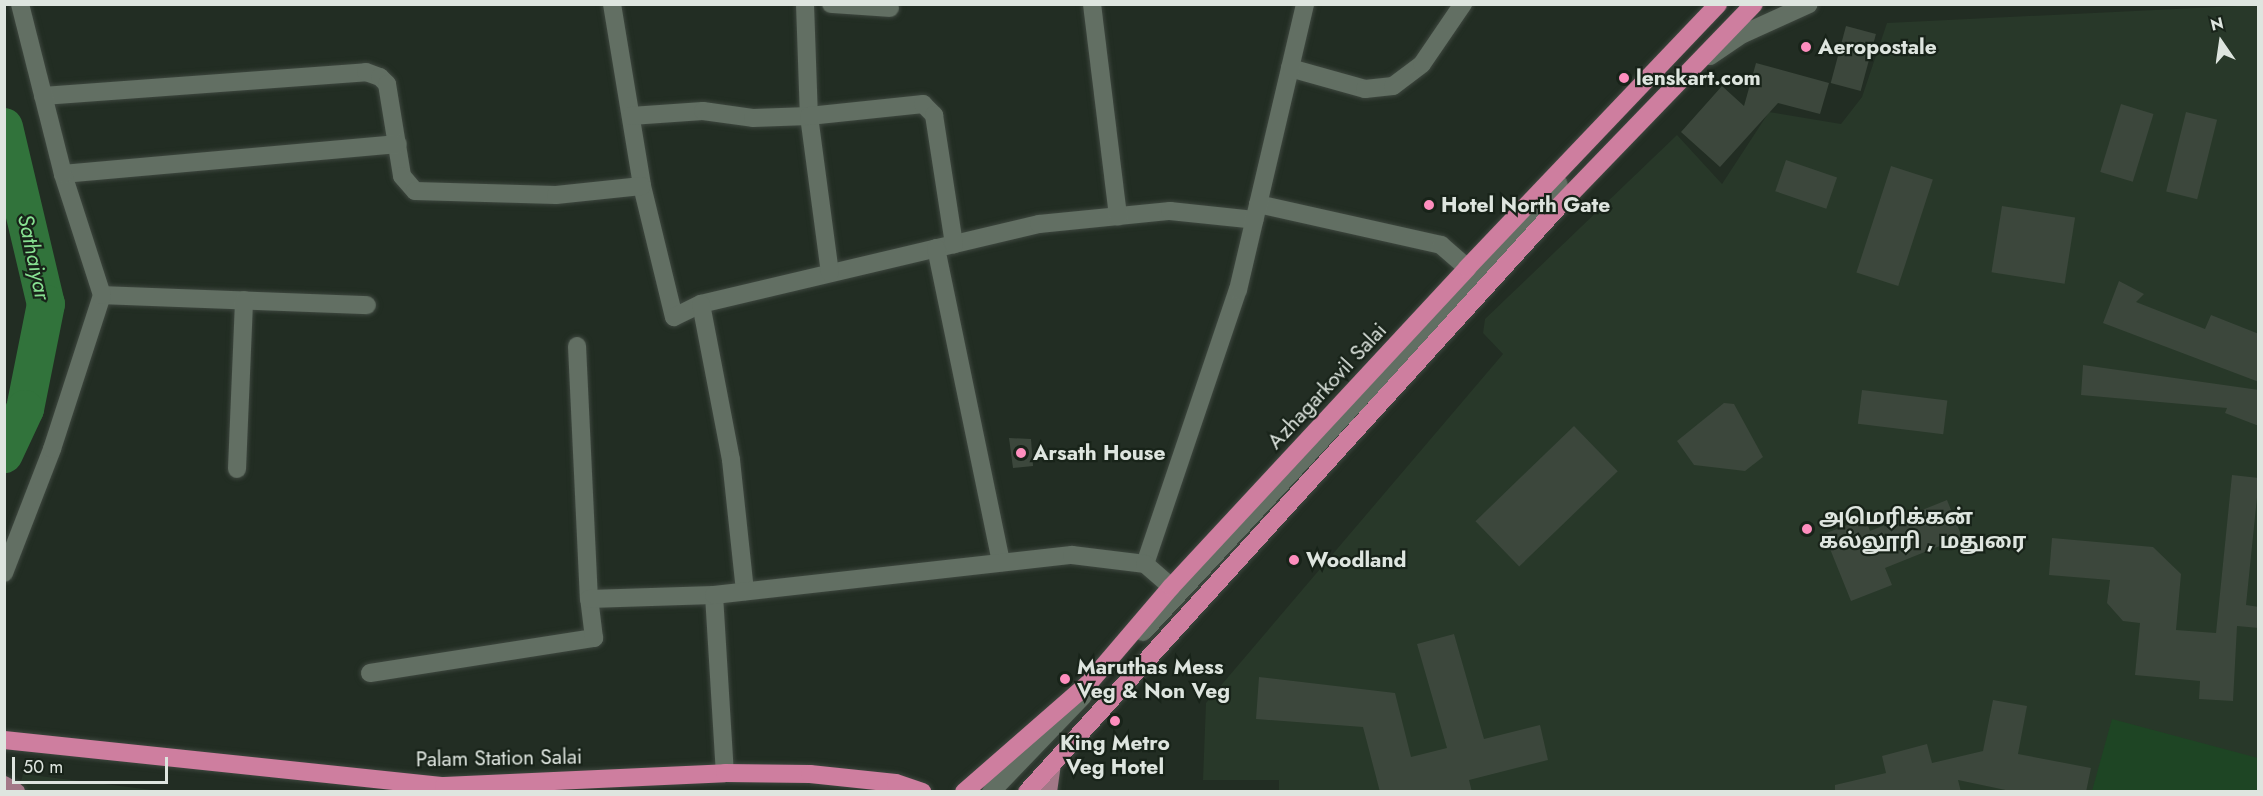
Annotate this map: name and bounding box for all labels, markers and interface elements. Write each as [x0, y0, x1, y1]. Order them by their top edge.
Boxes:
text: N [2208, 11, 2226, 37]
north arrow [2191, 12, 2251, 72]
place label: Aeropostale [1818, 34, 1937, 60]
marker: Aeropostale [1799, 40, 1813, 54]
place label: lenskart.com [1636, 65, 1761, 91]
marker: lenskart.com [1617, 71, 1631, 85]
place label: Hotel North Gate [1441, 192, 1610, 218]
marker: Hotel North Gate [1422, 198, 1436, 212]
water label: Sathaiyar [12, 212, 56, 302]
street label: Azhagarkovil Salai [1262, 318, 1392, 454]
place label: Arsath House [1033, 440, 1165, 466]
marker: Arsath House [1014, 446, 1028, 460]
place label: அமெரிக்கன் கல்லூரி , மதுரை [1819, 504, 2026, 554]
marker: அமெரிக்கன் கல்லூரி , மதுரை [1800, 522, 1814, 536]
place label: Woodland [1306, 547, 1406, 573]
marker: Woodland [1287, 553, 1301, 567]
place label: Maruthas Mess Veg & Non Veg [1077, 654, 1230, 704]
marker: Maruthas Mess Veg & Non Veg [1058, 672, 1072, 686]
marker: King Metro Veg Hotel [1108, 714, 1122, 728]
place label: King Metro Veg Hotel [1060, 730, 1170, 780]
street label: Palam Station Salai [416, 744, 582, 772]
scale bar [15, 745, 171, 783]
text: 50 m [23, 754, 63, 780]

